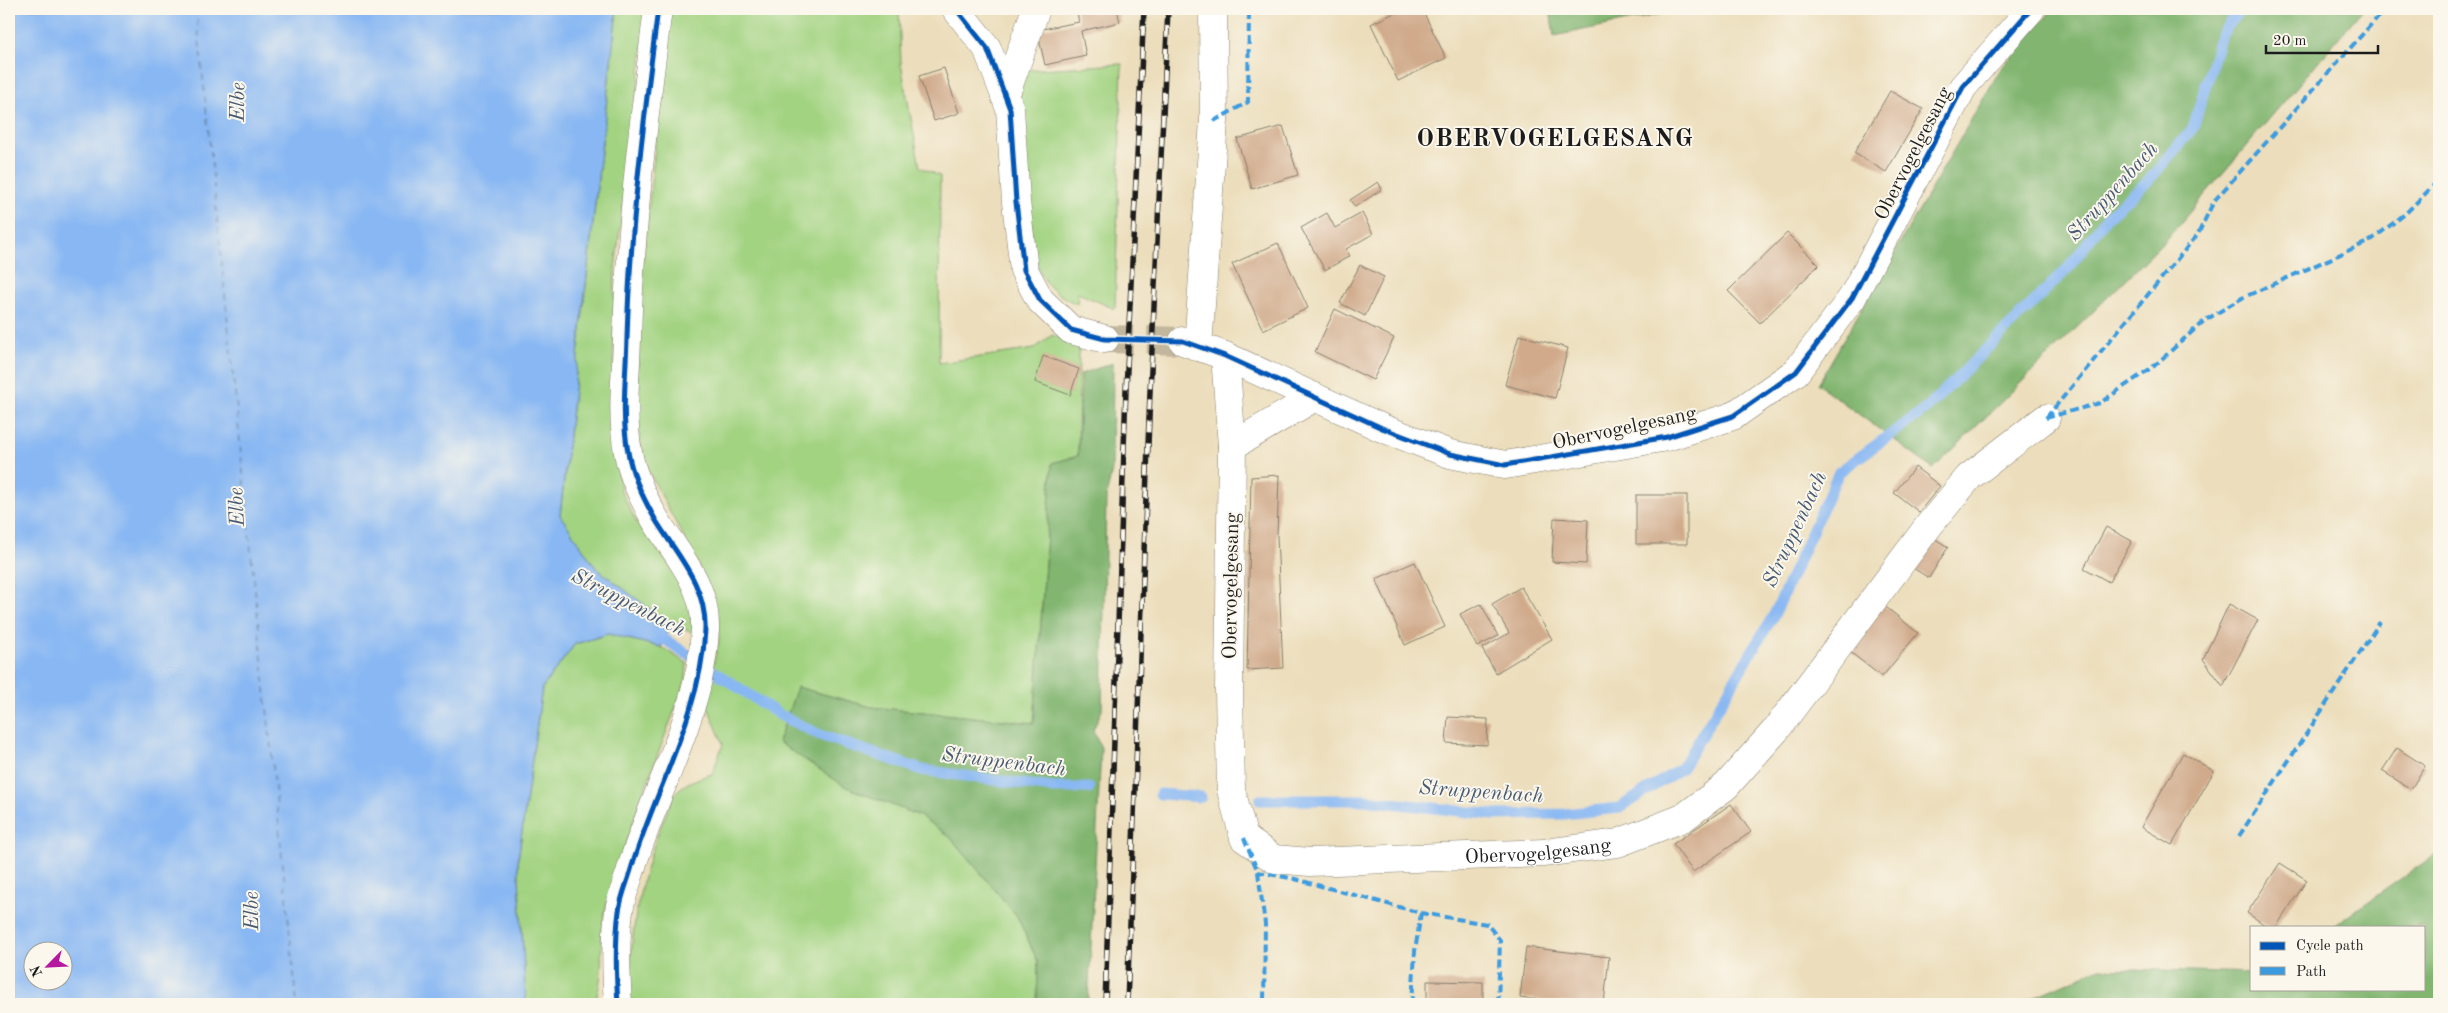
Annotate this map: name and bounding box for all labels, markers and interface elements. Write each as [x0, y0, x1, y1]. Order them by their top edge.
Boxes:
scale bar [2266, 22, 2378, 54]
text: 20 m [2273, 34, 2307, 49]
water label: Elbe [228, 82, 249, 123]
street label: Obervogelgesang [1872, 84, 1956, 224]
district label: OBERVOGELGESANG [1416, 127, 1694, 152]
water label: Struppenbach [2063, 138, 2163, 246]
street label: Obervogelgesang [1551, 404, 1698, 454]
water label: Struppenbach [1759, 468, 1831, 591]
water label: Elbe [226, 487, 249, 528]
street label: Obervogelgesang [1221, 512, 1243, 660]
water label: Struppenbach [568, 566, 689, 641]
water label: Struppenbach [940, 744, 1067, 781]
water label: Struppenbach [1418, 778, 1544, 807]
street label: Obervogelgesang [1464, 836, 1613, 868]
water label: Elbe [242, 891, 263, 932]
legend [2250, 926, 2426, 990]
text: Cycle path [2296, 939, 2364, 954]
north arrow [22, 940, 72, 990]
text: N [28, 963, 46, 979]
text: Path [2296, 965, 2326, 980]

